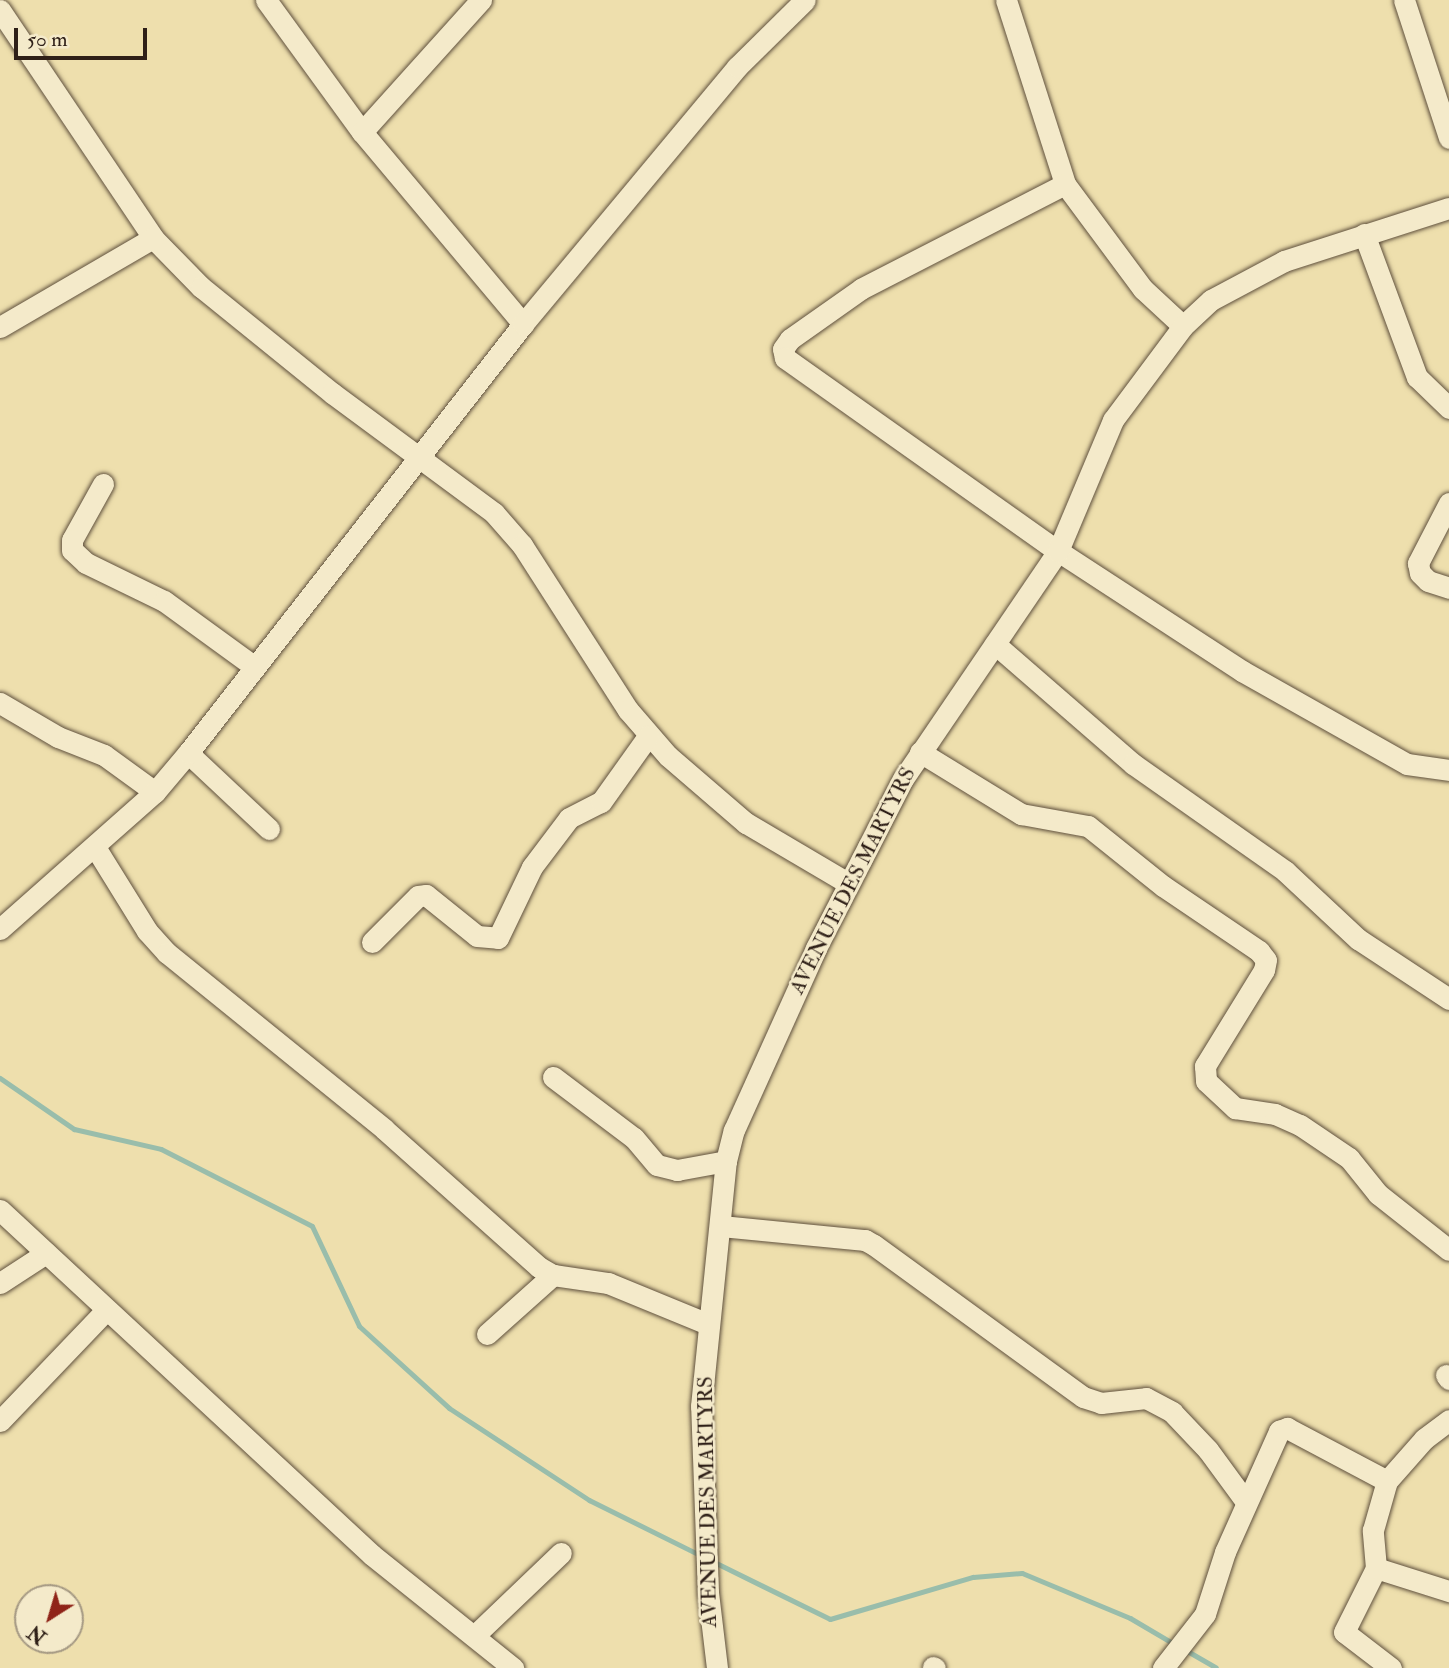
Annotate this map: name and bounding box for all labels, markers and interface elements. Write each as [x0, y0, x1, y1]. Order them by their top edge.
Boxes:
scale bar [18, 14, 150, 58]
text: 50 m [27, 26, 68, 53]
street label: AVENUE DES MARTYRS [785, 763, 921, 999]
street label: AVENUE DES MARTYRS [693, 1376, 723, 1628]
north arrow [14, 1584, 84, 1654]
text: N [24, 1619, 52, 1649]

